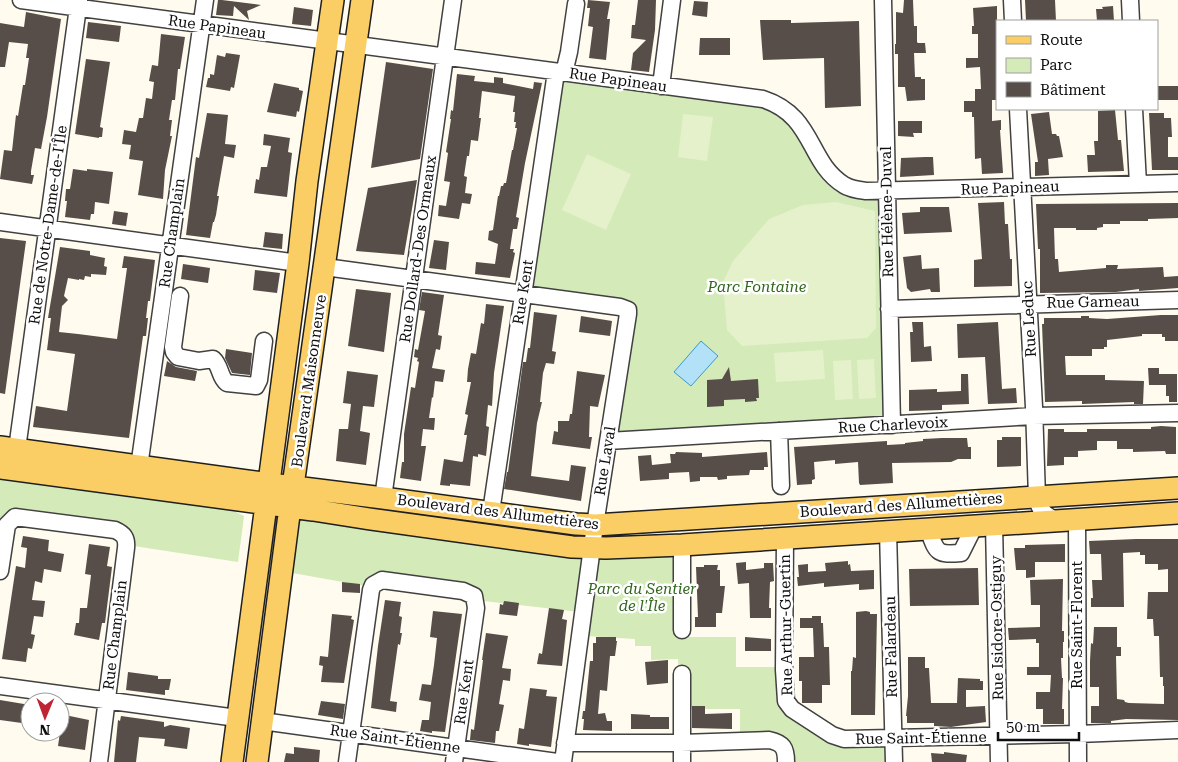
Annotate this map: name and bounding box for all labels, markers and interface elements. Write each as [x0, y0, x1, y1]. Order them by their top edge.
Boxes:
street label: Rue Papineau [167, 11, 268, 43]
legend [996, 20, 1158, 110]
text: Route [1040, 31, 1082, 49]
text: Parc [1040, 56, 1072, 74]
street label: Rue Papineau [568, 64, 669, 96]
text: Bâtiment [1040, 81, 1106, 99]
street label: Rue de Notre-Dame-de-I'Île [25, 124, 71, 326]
street label: Rue Hélène-Duval [877, 146, 897, 278]
street label: Rue Dollard-Des Ormeaux [396, 154, 440, 344]
street label: Rue Champlain [155, 177, 189, 289]
street label: Rue Papineau [960, 177, 1060, 199]
street label: Rue Kent [509, 258, 537, 326]
park label: Parc Fontaine [707, 278, 807, 296]
street label: Rue Leduc [1018, 280, 1040, 358]
street label: Rue Garneau [1046, 292, 1140, 312]
street label: Boulevard Maisonneuve [288, 293, 330, 469]
street label: Rue Charlevoix [838, 413, 949, 437]
street label: Rue Laval [591, 425, 619, 497]
street label: Boulevard des Allumettières [799, 489, 1003, 521]
street label: Boulevard des Allumettières [396, 491, 600, 533]
street label: Rue Arthur-Guertin [776, 554, 796, 696]
street label: Rue Isidore-Ostiguy [987, 555, 1007, 701]
street label: Rue Saint-Florent [1068, 561, 1086, 689]
street label: Rue Champlain [99, 579, 131, 691]
park label: Parc du Sentier de l'Île [587, 580, 697, 615]
street label: Rue Falardeau [881, 595, 901, 698]
street label: Rue Kent [451, 658, 478, 726]
north arrow [20, 692, 70, 742]
scale bar [998, 710, 1079, 742]
text: 50 m [1006, 718, 1041, 736]
street label: Rue Saint-Étienne [329, 721, 461, 757]
text: N [39, 722, 50, 738]
street label: Rue Saint-Étienne [855, 728, 987, 748]

